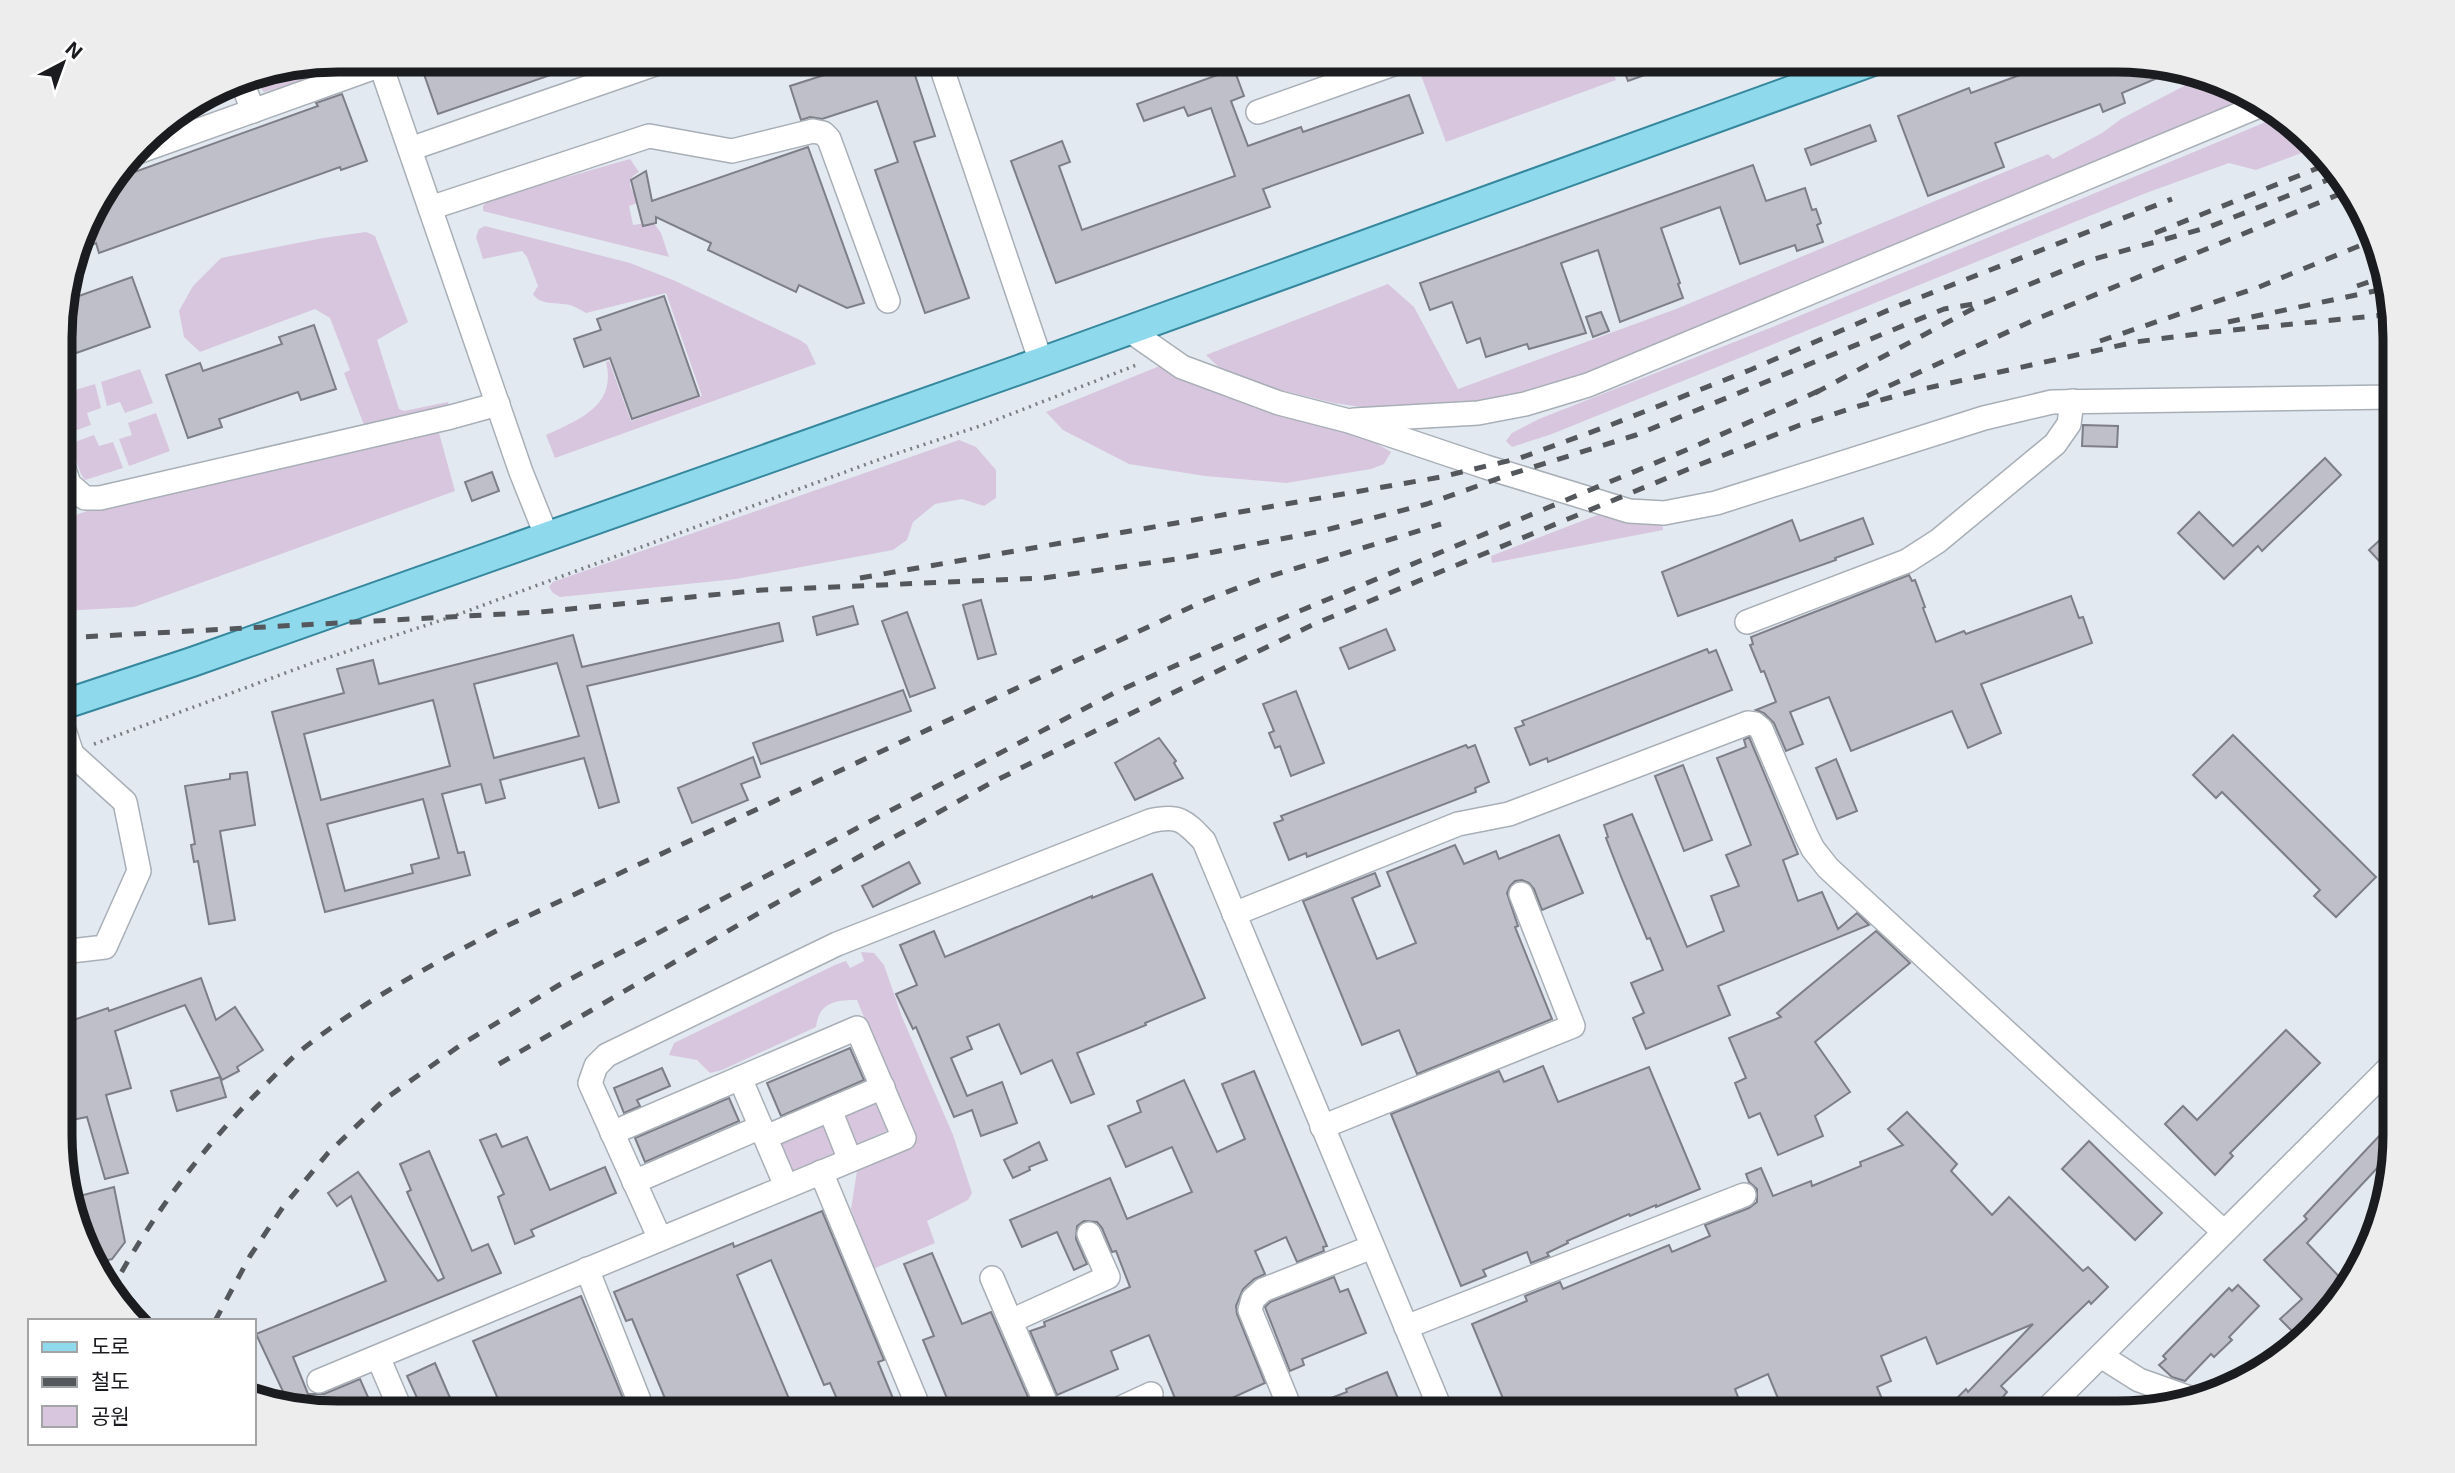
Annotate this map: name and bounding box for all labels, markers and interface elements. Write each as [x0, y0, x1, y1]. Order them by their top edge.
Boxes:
north arrow [28, 28, 98, 98]
text: N [61, 37, 87, 64]
legend [28, 1319, 256, 1445]
text: 도로 [91, 1334, 130, 1359]
text: 철도 [91, 1369, 130, 1394]
text: 공원 [91, 1404, 130, 1429]

